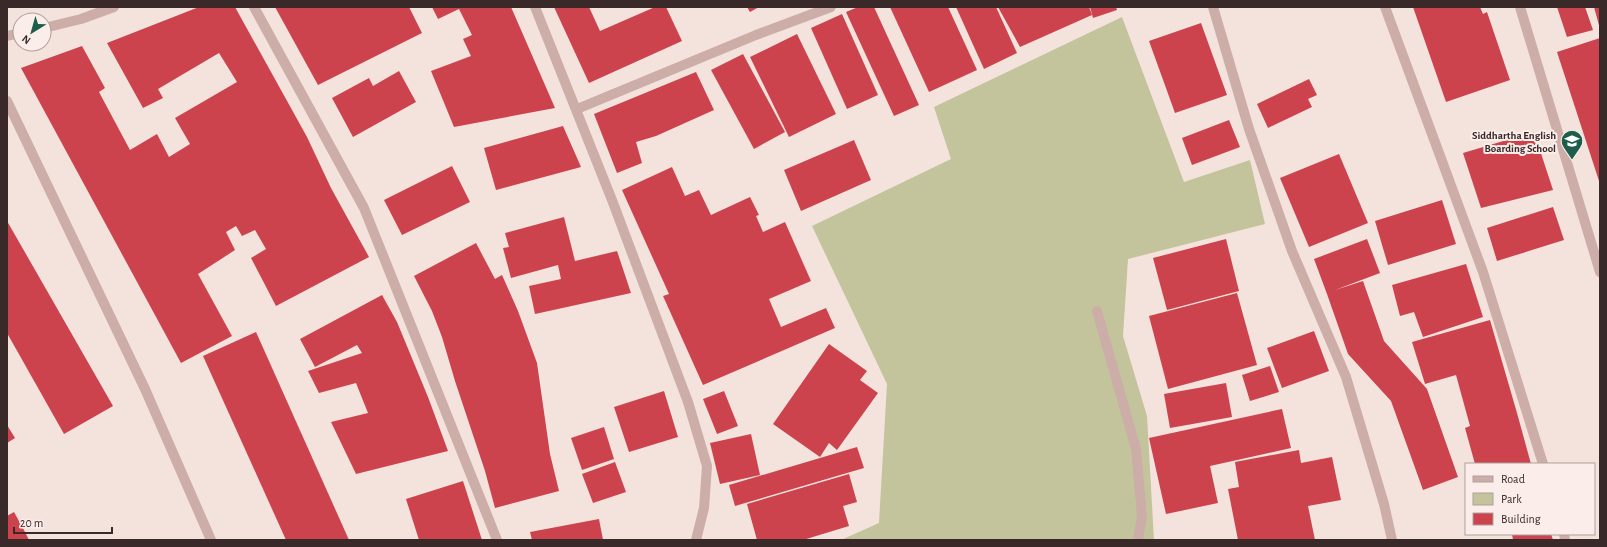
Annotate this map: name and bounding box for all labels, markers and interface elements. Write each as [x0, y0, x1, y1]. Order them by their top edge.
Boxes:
north arrow [12, 12, 52, 52]
text: N [20, 33, 33, 46]
school or university icon: Siddhartha English Boarding School [1559, 128, 1585, 161]
place label: Siddhartha English Boarding School [1472, 130, 1556, 154]
legend [1465, 463, 1595, 535]
text: Road [1501, 473, 1525, 485]
text: Park [1501, 493, 1522, 505]
scale bar [14, 509, 112, 535]
text: Building [1501, 513, 1541, 525]
text: 20 m [20, 517, 43, 529]

